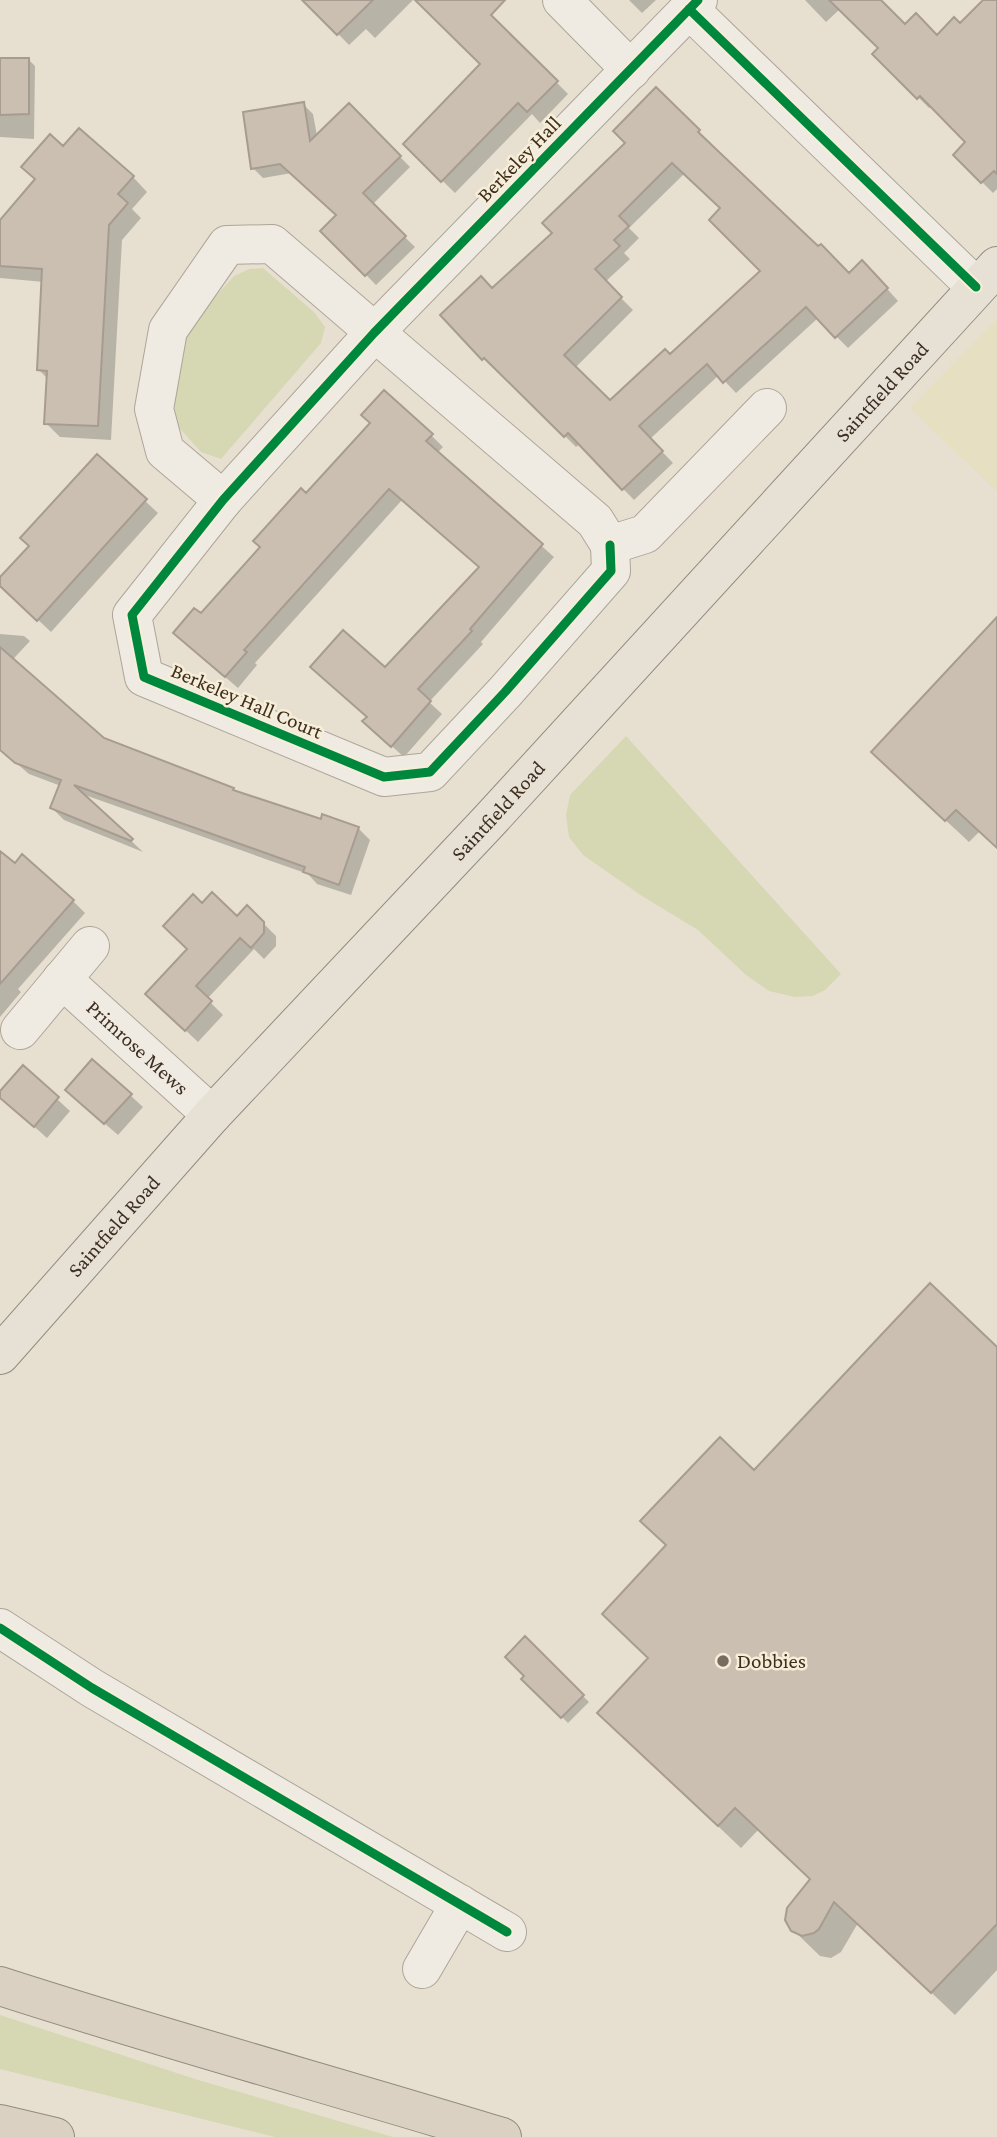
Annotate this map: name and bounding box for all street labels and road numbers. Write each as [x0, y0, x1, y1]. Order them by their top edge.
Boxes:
street label: Berkeley Hall [472, 111, 566, 207]
street label: Saintfield Road [830, 337, 934, 447]
street label: Berkeley Hall Court [168, 658, 327, 744]
street label: Saintfield Road [446, 756, 550, 865]
street label: Primrose Mews [82, 995, 194, 1100]
street label: Saintfield Road [63, 1171, 165, 1282]

